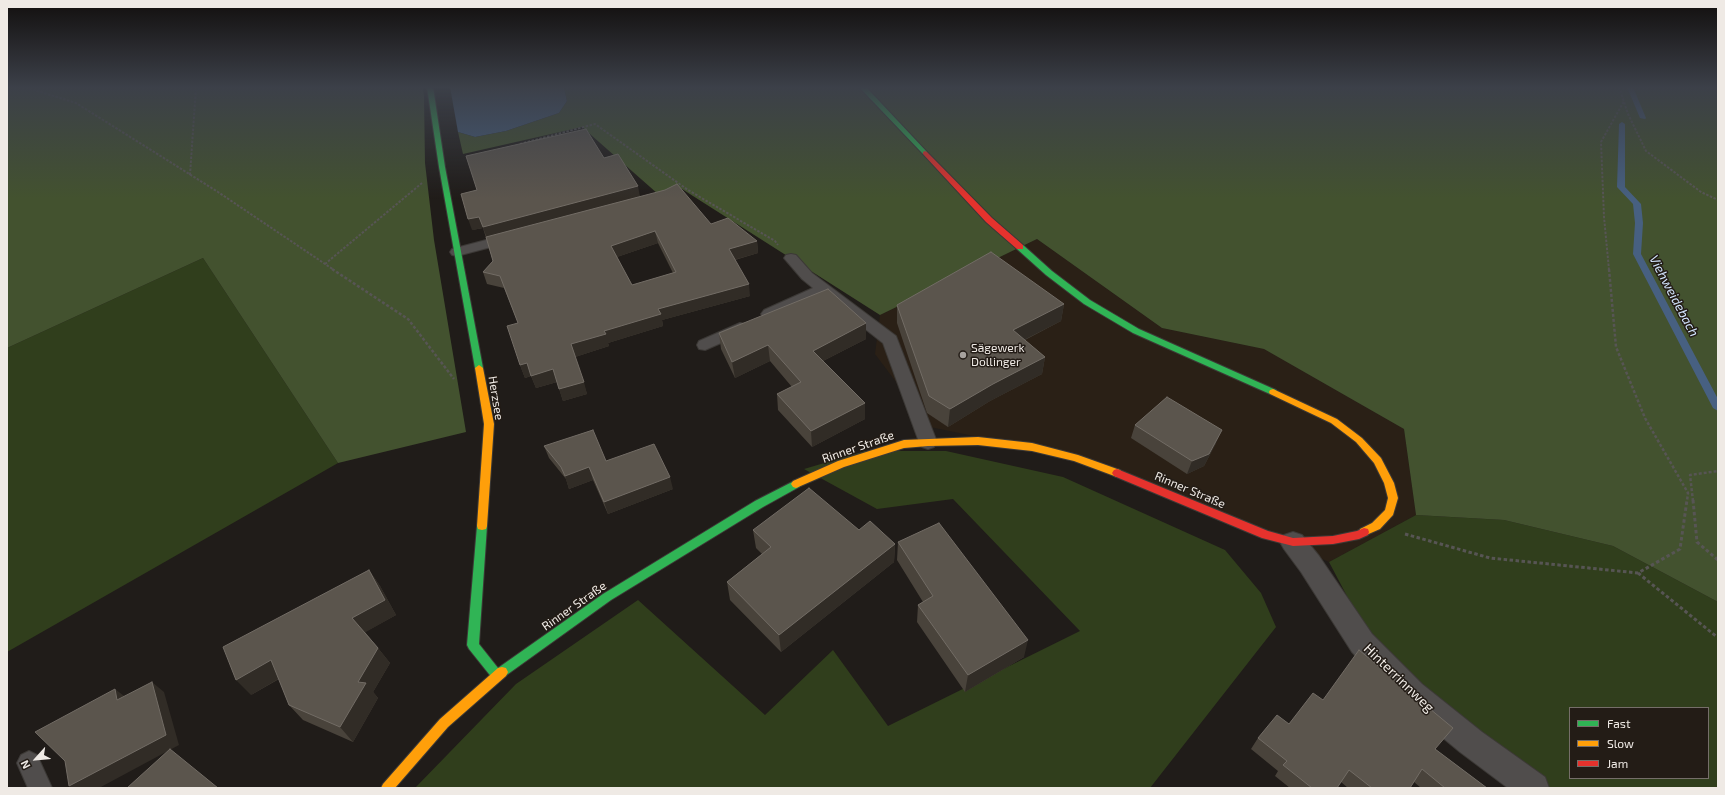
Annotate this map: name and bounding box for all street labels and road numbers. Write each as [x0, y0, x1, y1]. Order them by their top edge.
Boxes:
street label: Herzsee [485, 375, 507, 421]
street label: Rinner Straße [820, 428, 896, 466]
street label: Rinner Straße [1152, 469, 1228, 511]
street label: Rinner Straße [539, 578, 609, 634]
street label: Hinterrinnweg [1360, 640, 1438, 716]

